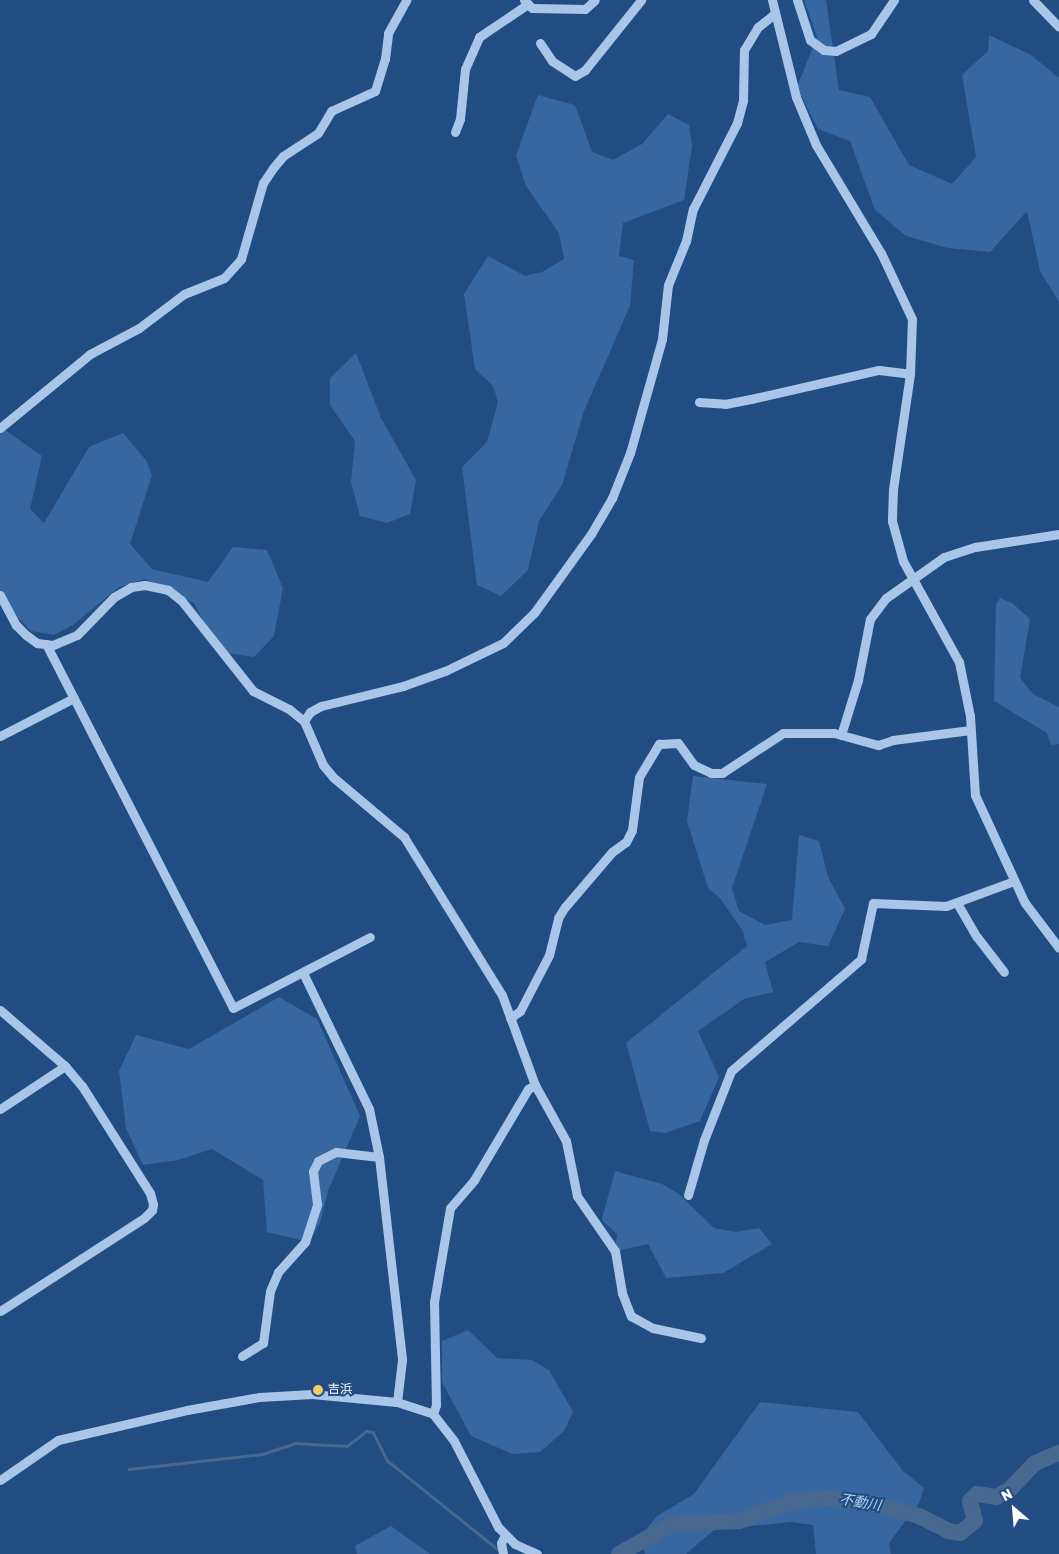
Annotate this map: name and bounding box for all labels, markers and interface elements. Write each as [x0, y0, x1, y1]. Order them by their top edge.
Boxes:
place label: 吉浜 [328, 1383, 352, 1397]
marker: 吉浜 [312, 1384, 324, 1396]
north arrow [989, 1484, 1039, 1534]
text: N [999, 1485, 1015, 1505]
water label: 不動川 [838, 1491, 882, 1515]

